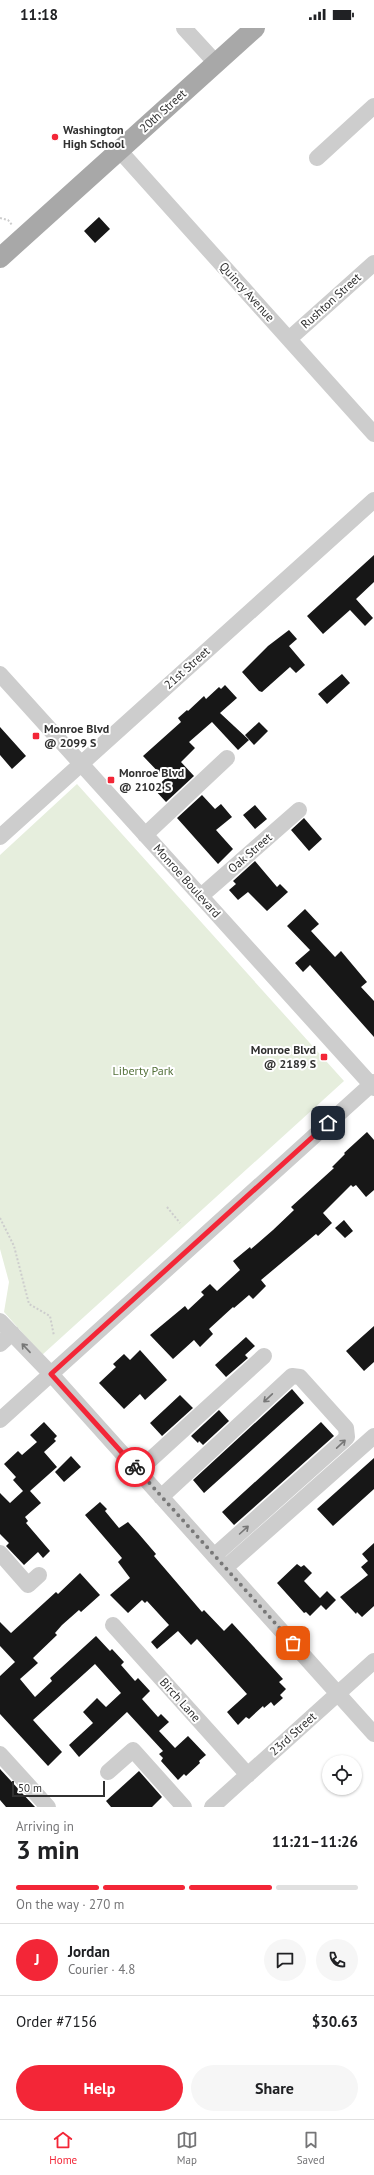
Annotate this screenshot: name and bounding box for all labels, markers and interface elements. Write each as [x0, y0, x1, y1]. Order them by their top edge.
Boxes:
text: 11:18 [20, 5, 58, 24]
street label: 20th Street [136, 86, 189, 135]
place label: Washington High School [63, 122, 125, 151]
marker: Washington High School [50, 132, 60, 142]
street label: Quincy Avenue [217, 259, 278, 325]
street label: Rushton Street [297, 270, 364, 332]
street label: 21st Street [161, 643, 213, 692]
place label: Monroe Blvd @ 2099 S [44, 721, 109, 750]
marker: Monroe Blvd @ 2099 S [31, 731, 41, 741]
place label: Monroe Blvd @ 2102 S [119, 765, 184, 794]
marker: Monroe Blvd @ 2102 S [106, 775, 116, 785]
street label: Oak Street [225, 829, 275, 876]
street label: Monroe Boulevard [150, 841, 224, 921]
place label: Monroe Blvd @ 2189 S [251, 1042, 316, 1071]
marker: Monroe Blvd @ 2189 S [319, 1052, 329, 1062]
park label: Liberty Park [113, 1063, 174, 1078]
pin [311, 1106, 345, 1140]
icon: home [317, 1112, 339, 1134]
one-way arrow [21, 1343, 31, 1353]
one-way arrow [262, 1394, 273, 1403]
one-way arrow [335, 1439, 346, 1448]
courier [115, 1447, 155, 1487]
icon: bike [124, 1456, 146, 1478]
one-way arrow [239, 1526, 249, 1535]
pin [276, 1626, 310, 1660]
icon: bag [282, 1632, 304, 1654]
street label: Birch Lane [157, 1675, 204, 1725]
street label: 23rd Street [266, 1709, 319, 1758]
map controls [322, 1755, 362, 1795]
button: locate [322, 1755, 362, 1795]
scale bar [12, 1779, 105, 1798]
text: 50 m [18, 1781, 42, 1795]
text: Arriving in [16, 1818, 74, 1835]
text: 11:21–11:26 [272, 1832, 358, 1851]
text: 3 min [16, 1833, 79, 1866]
text: On the way · 270 m [16, 1896, 124, 1913]
button: chat [264, 1939, 306, 1981]
button: phone [316, 1939, 358, 1981]
text: Jordan [68, 1942, 110, 1961]
text: J [34, 1950, 40, 1969]
text: Courier · 4.8 [68, 1961, 135, 1978]
text: Order #7156 [16, 2012, 97, 2031]
text: $30.63 [312, 2012, 358, 2031]
button: Help [16, 2065, 183, 2111]
button: Share [191, 2065, 358, 2111]
tab: Home [49, 2129, 77, 2167]
tab: Map [176, 2129, 198, 2167]
tab: Saved [297, 2129, 325, 2167]

